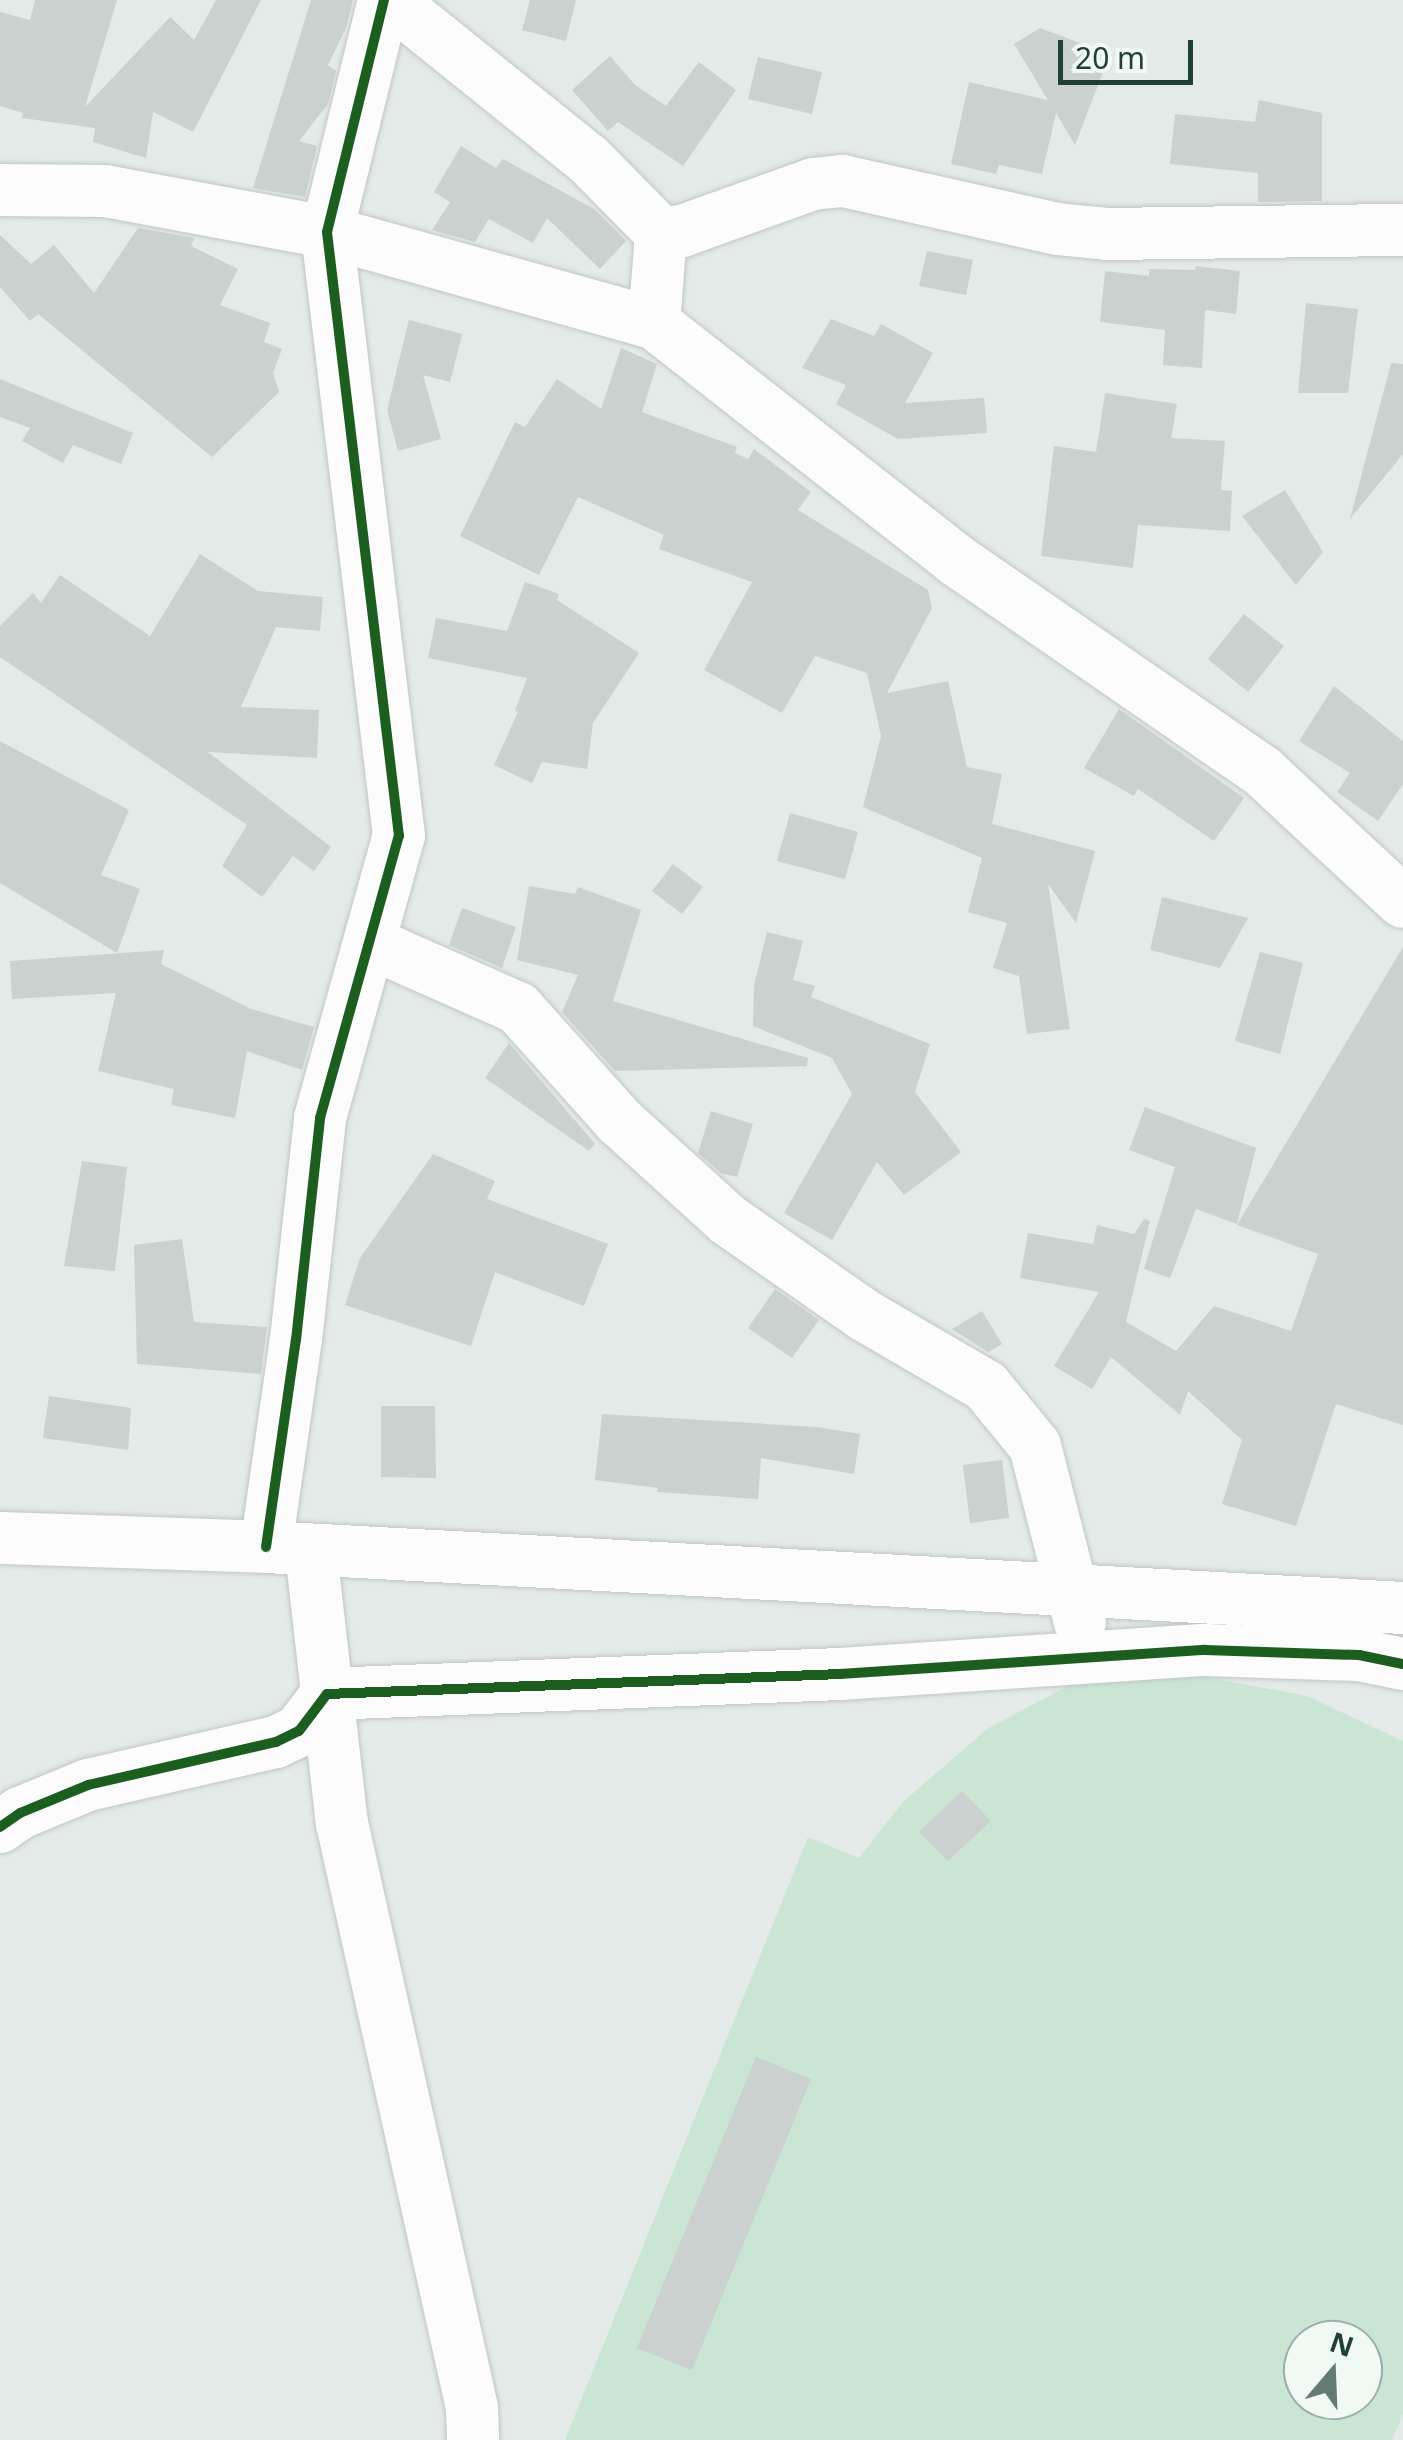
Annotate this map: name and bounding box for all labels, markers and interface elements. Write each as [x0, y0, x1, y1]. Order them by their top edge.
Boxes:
scale bar [1063, 20, 1198, 82]
text: 20 m [1075, 37, 1145, 78]
north arrow [1283, 2320, 1383, 2420]
text: N [1325, 2322, 1359, 2365]

